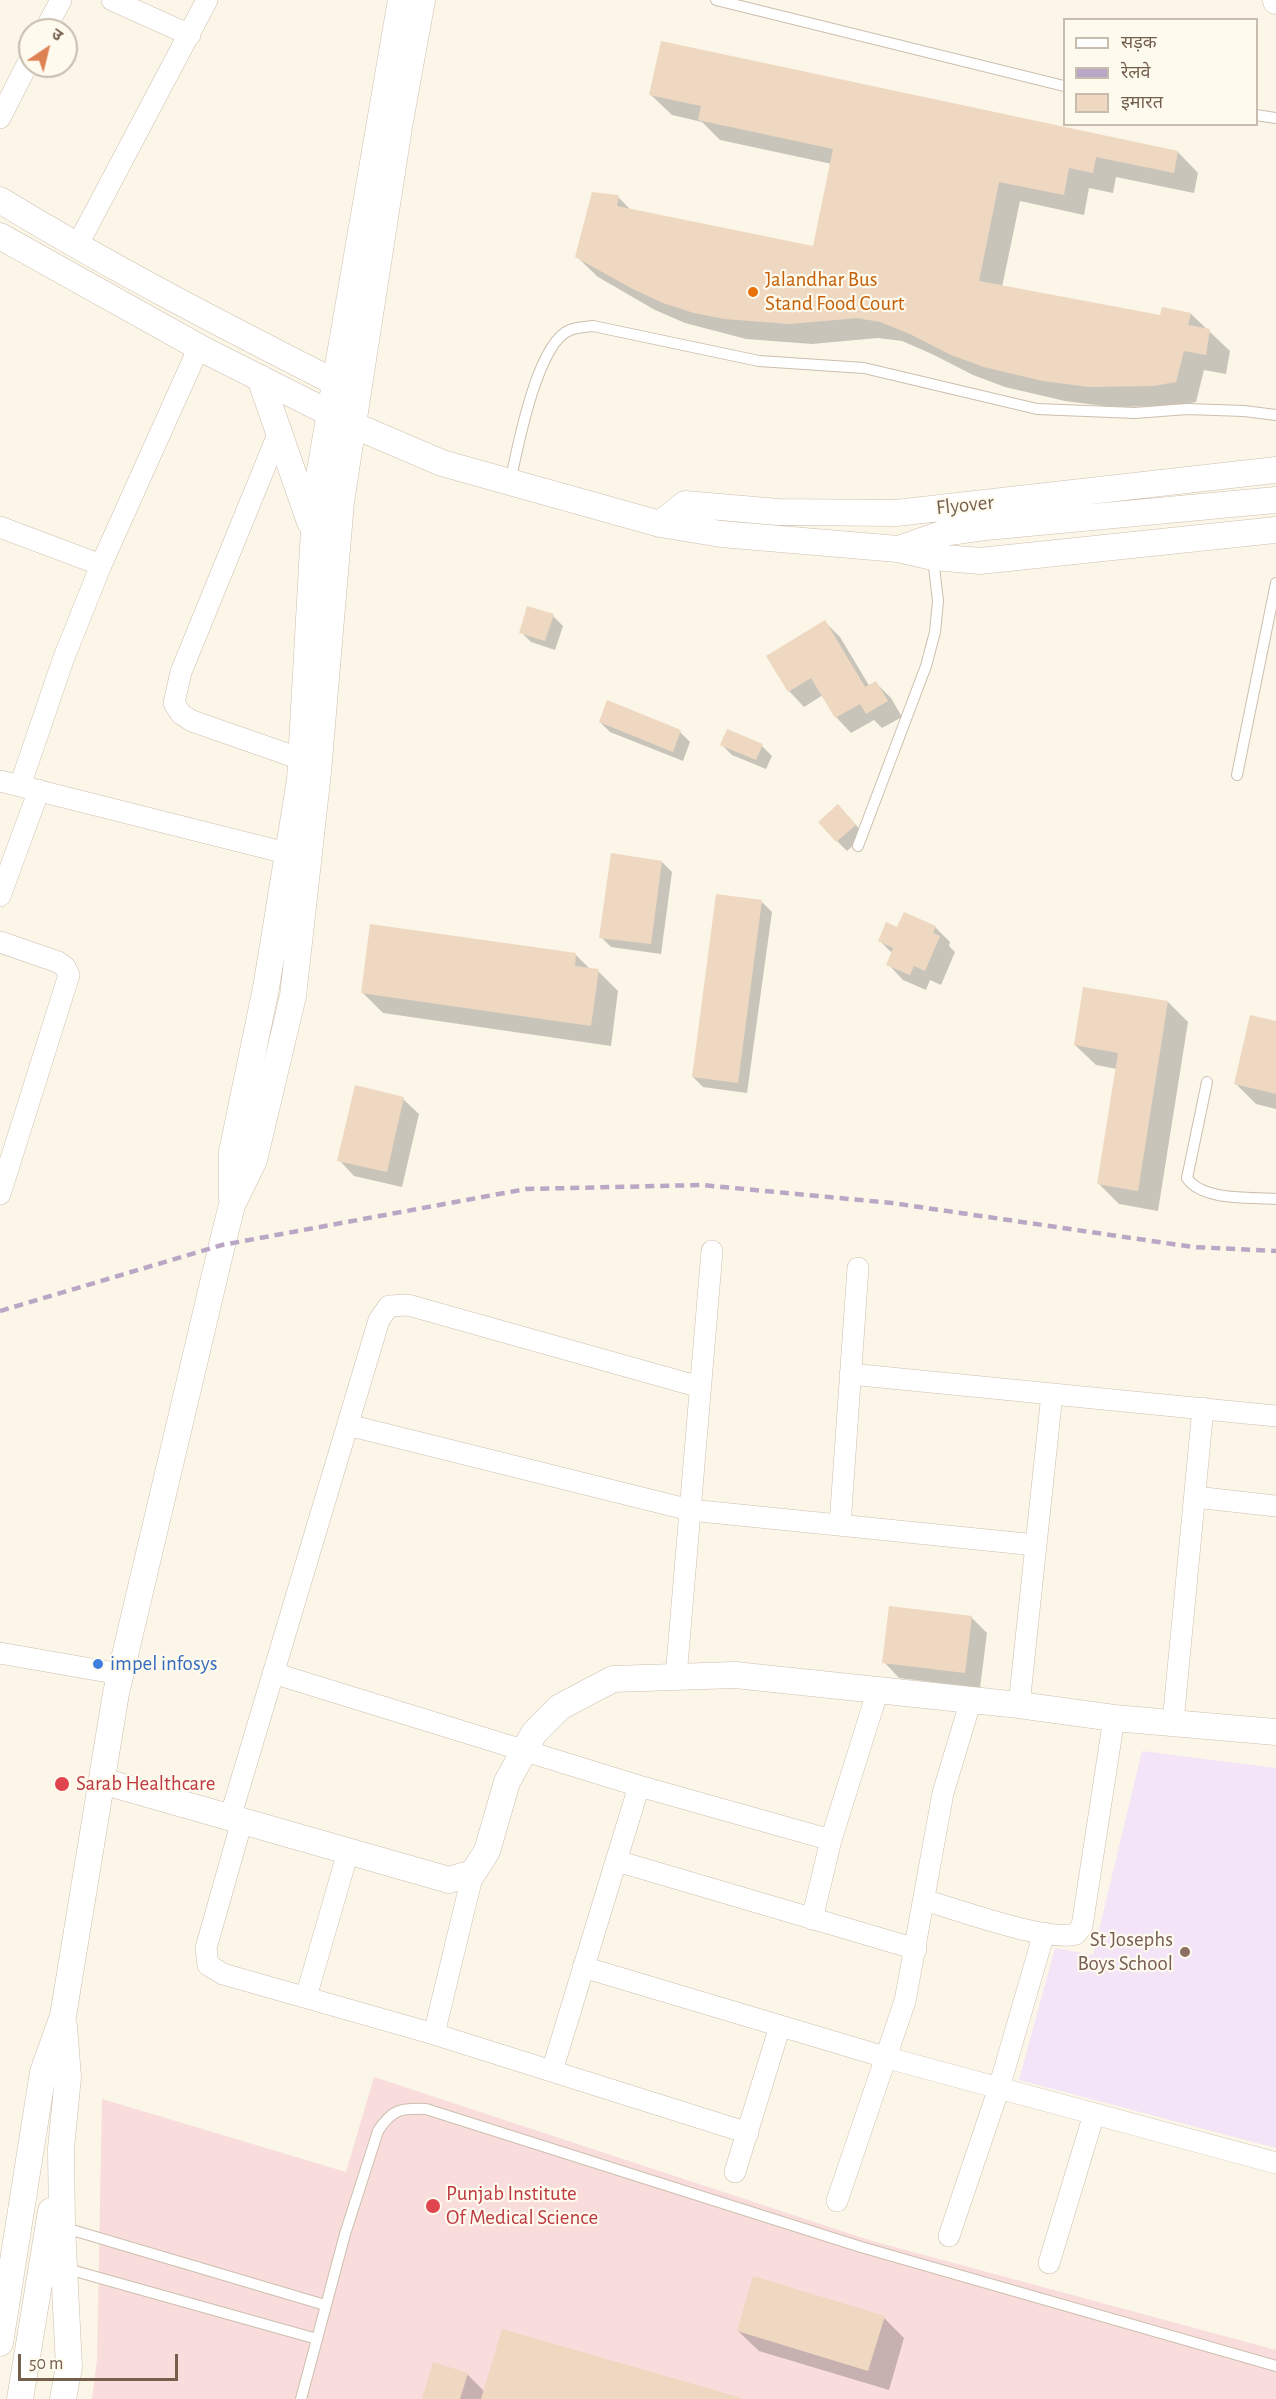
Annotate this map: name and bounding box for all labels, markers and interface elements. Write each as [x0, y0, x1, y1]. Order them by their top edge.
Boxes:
north arrow [18, 18, 78, 78]
legend [1063, 18, 1258, 126]
text: उ [49, 26, 66, 44]
text: सड़क [1121, 34, 1157, 52]
text: रेलवे [1121, 64, 1151, 82]
text: इमारत [1121, 94, 1163, 112]
place label: Jalandhar Bus Stand Food Court [765, 267, 904, 317]
marker: Jalandhar Bus Stand Food Court [746, 285, 760, 299]
street label: Flyover [935, 489, 995, 521]
place label: impel infosys [110, 1651, 217, 1677]
marker: impel infosys [91, 1657, 105, 1671]
place label: Sarab Healthcare [76, 1771, 215, 1797]
marker: Sarab Healthcare [53, 1775, 71, 1793]
place label: St Josephs Boys School [1077, 1927, 1173, 1977]
marker: St Josephs Boys School [1178, 1945, 1192, 1959]
place label: Punjab Institute Of Medical Science [446, 2181, 598, 2231]
marker: Punjab Institute Of Medical Science [424, 2197, 442, 2215]
scale bar [21, 2342, 182, 2380]
text: 50 m [29, 2355, 63, 2373]

